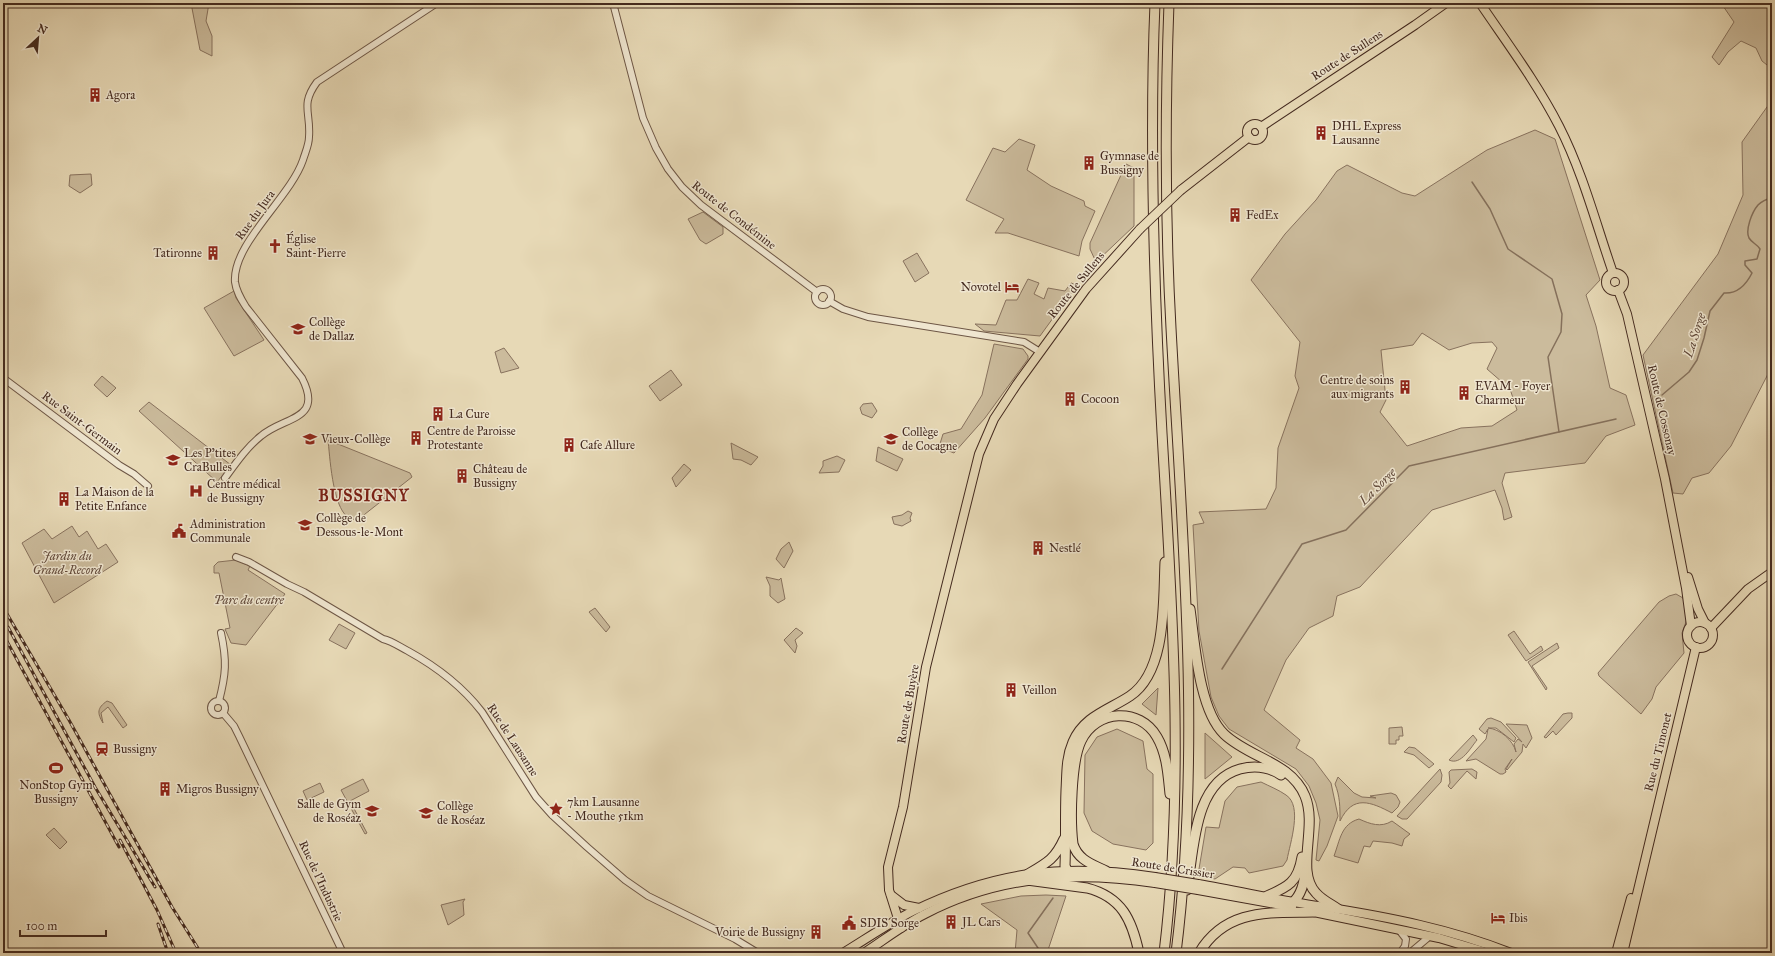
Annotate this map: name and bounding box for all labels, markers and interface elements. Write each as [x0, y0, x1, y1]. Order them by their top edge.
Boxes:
north arrow [18, 18, 58, 58]
text: N [35, 22, 50, 38]
street label: Route de Sullens [1309, 27, 1385, 83]
building icon: Agora [87, 87, 103, 103]
place label: Agora [105, 88, 136, 103]
place label: DHL Express Lausanne [1332, 119, 1401, 147]
building icon: DHL Express Lausanne [1313, 125, 1329, 141]
place label: Gymnase de Bussigny [1100, 149, 1159, 178]
building icon: Gymnase de Bussigny [1081, 155, 1097, 171]
street label: Route de Condémine [689, 178, 779, 252]
street label: Rue du Jura [232, 187, 279, 243]
building icon: FedEx [1227, 207, 1243, 223]
place label: FedEx [1246, 208, 1279, 222]
place label: Église Saint-Pierre [286, 230, 346, 260]
church icon: Église Saint-Pierre [267, 238, 283, 254]
building icon: Tatironne [205, 245, 221, 261]
place label: Tatironne [153, 246, 202, 260]
street label: Route de Sullens [1045, 249, 1107, 321]
hotel icon: Novotel [1004, 279, 1020, 295]
place label: Novotel [961, 280, 1002, 294]
water label: La Sorge [1680, 310, 1710, 361]
place label: Collège de Dallaz [309, 315, 355, 343]
school or university icon: Collège de Dallaz [290, 321, 306, 337]
street label: Route de Cossonay [1645, 363, 1679, 457]
place label: Centre de soins aux migrants [1320, 373, 1394, 402]
building icon: Centre de soins aux migrants [1397, 379, 1413, 395]
place label: EVAM - Foyer Charmeur [1475, 379, 1551, 407]
building icon: EVAM - Foyer Charmeur [1456, 385, 1472, 401]
street label: Rue Saint-Germain [39, 388, 125, 458]
building icon: Cocoon [1062, 391, 1078, 407]
place label: Cocoon [1081, 392, 1120, 406]
building icon: La Cure [430, 406, 446, 422]
place label: La Cure [449, 407, 490, 421]
place label: Centre de Paroisse Protestante [427, 424, 516, 452]
place label: Collège de Cocagne [902, 425, 957, 454]
building icon: Centre de Paroisse Protestante [408, 430, 424, 446]
school or university icon: Vieux-Collège [302, 431, 318, 447]
school or university icon: Collège de Cocagne [883, 431, 899, 447]
place label: Vieux-Collège [320, 432, 391, 447]
building icon: Cafe Allure [561, 437, 577, 453]
place label: Cafe Allure [580, 438, 635, 452]
place label: Les P’tites CraBulles [184, 446, 236, 474]
school or university icon: Les P’tites CraBulles [165, 452, 181, 468]
place label: Château de Bussigny [473, 462, 527, 491]
water label: La Sorge [1355, 464, 1400, 509]
building icon: Château de Bussigny [454, 468, 470, 484]
place label: Centre médical de Bussigny [207, 477, 281, 506]
hospital icon: Centre médical de Bussigny [188, 483, 204, 499]
place label: La Maison de la Petite Enfance [75, 485, 155, 513]
district label: BUSSIGNY [318, 486, 410, 505]
building icon: La Maison de la Petite Enfance [56, 491, 72, 507]
place label: Collège de Dessous-le-Mont [316, 511, 404, 539]
place label: Administration Communale [189, 517, 266, 545]
school or university icon: Collège de Dessous-le-Mont [297, 517, 313, 533]
public building icon: Administration Communale [171, 523, 187, 539]
building icon: Nestlé [1030, 540, 1046, 556]
place label: Nestlé [1049, 541, 1081, 555]
park label: Jardin du Grand-Record [33, 549, 102, 577]
park label: Parc du centre [214, 593, 285, 607]
street label: Route de Buyère [894, 663, 922, 745]
building icon: Veillon [1003, 682, 1019, 698]
place label: Veillon [1021, 683, 1057, 697]
street label: Rue de Lausanne [484, 701, 542, 779]
street label: Rue du Timonet [1641, 710, 1675, 793]
station icon: Bussigny [94, 741, 110, 757]
place label: Bussigny [113, 742, 157, 757]
sports icon: NonStop Gym Bussigny [48, 760, 64, 776]
place label: NonStop Gym Bussigny [20, 778, 92, 807]
building icon: Migros Bussigny [157, 781, 173, 797]
place label: Migros Bussigny [176, 782, 259, 797]
place label: 7km Lausanne - Mouthe 51km [567, 795, 644, 823]
place label: Salle de Gym de Roséaz [297, 797, 361, 825]
place label: Collège de Roséaz [437, 799, 486, 827]
place icon: 7km Lausanne - Mouthe 51km [548, 801, 564, 817]
school or university icon: Salle de Gym de Roséaz [364, 803, 380, 819]
school or university icon: Collège de Roséaz [418, 805, 434, 821]
street label: Rue de l'Industrie [296, 838, 346, 924]
street label: Route de Crissier [1131, 855, 1216, 882]
hotel icon: Ibis [1490, 910, 1506, 926]
place label: Ibis [1509, 911, 1528, 925]
scale bar [20, 912, 106, 938]
building icon: JL Cars [943, 914, 959, 930]
public building icon: SDIS Sorge [841, 915, 857, 931]
place label: JL Cars [960, 915, 1000, 930]
place label: SDIS Sorge [860, 916, 919, 931]
text: 100 m [26, 919, 57, 933]
building icon: Voirie de Bussigny [808, 924, 824, 940]
place label: Voirie de Bussigny [714, 925, 805, 940]

